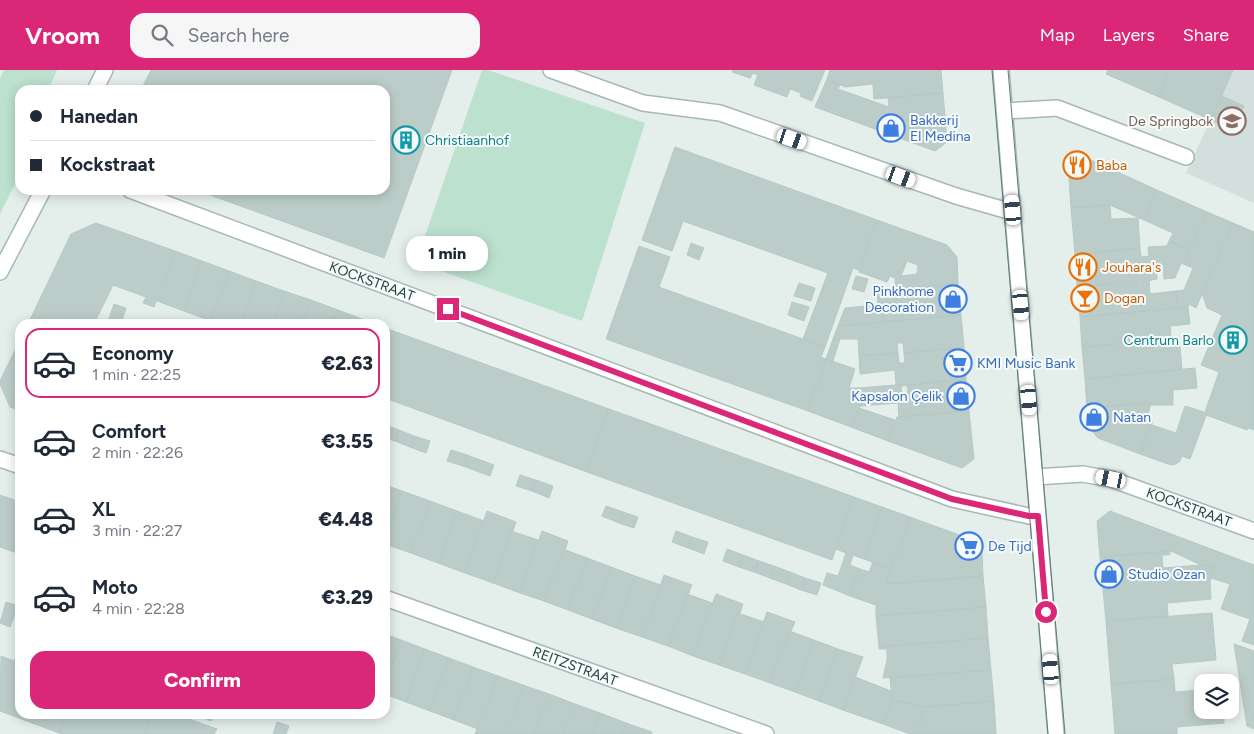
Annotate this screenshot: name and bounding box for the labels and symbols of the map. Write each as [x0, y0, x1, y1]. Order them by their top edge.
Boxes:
school or university icon: De Springbok [1217, 106, 1247, 136]
place label: Bakkerij El Medina [910, 112, 971, 145]
shop icon: Bakkerij El Medina [876, 113, 906, 143]
place label: De Springbok [1128, 113, 1213, 130]
building icon: Christiaanhof [391, 125, 421, 155]
car [775, 127, 808, 151]
place label: Christiaanhof [425, 132, 510, 149]
restaurant icon: Baba [1062, 150, 1092, 180]
place label: Baba [1096, 157, 1127, 174]
car [884, 165, 917, 189]
car [1004, 194, 1021, 226]
callout: 1 min [407, 236, 489, 272]
restaurant icon: Jouhara's [1068, 252, 1098, 282]
street label: KOCKSTRAAT [327, 258, 417, 305]
place label: Jouhara's [1102, 259, 1161, 276]
place label: Pinkhome Decoration [865, 283, 934, 316]
bar icon: Dogan [1070, 283, 1100, 313]
shop icon: Pinkhome Decoration [938, 284, 968, 314]
car [1012, 289, 1029, 321]
place label: Dogan [1104, 290, 1145, 307]
route end [437, 298, 459, 320]
building icon: Centrum Barlo [1218, 325, 1248, 355]
place label: Centrum Barlo [1124, 332, 1214, 349]
supermarket icon: KMI Music Bank [943, 348, 973, 378]
place label: KMI Music Bank [977, 355, 1076, 372]
shop icon: Kapsalon Çelik [946, 381, 976, 411]
car [1020, 384, 1037, 416]
place label: Kapsalon Çelik [851, 388, 942, 405]
shop icon: Natan [1079, 402, 1109, 432]
place label: Natan [1113, 409, 1151, 426]
car [1094, 469, 1127, 489]
street label: KOCKSTRAAT [1144, 484, 1234, 531]
supermarket icon: De Tijd [954, 531, 984, 561]
place label: De Tijd [988, 538, 1032, 555]
shop icon: Studio Ozan [1094, 559, 1124, 589]
place label: Studio Ozan [1128, 566, 1206, 583]
route start [1035, 601, 1057, 623]
street label: REITZSTRAAT [530, 643, 620, 690]
car [1042, 653, 1059, 685]

